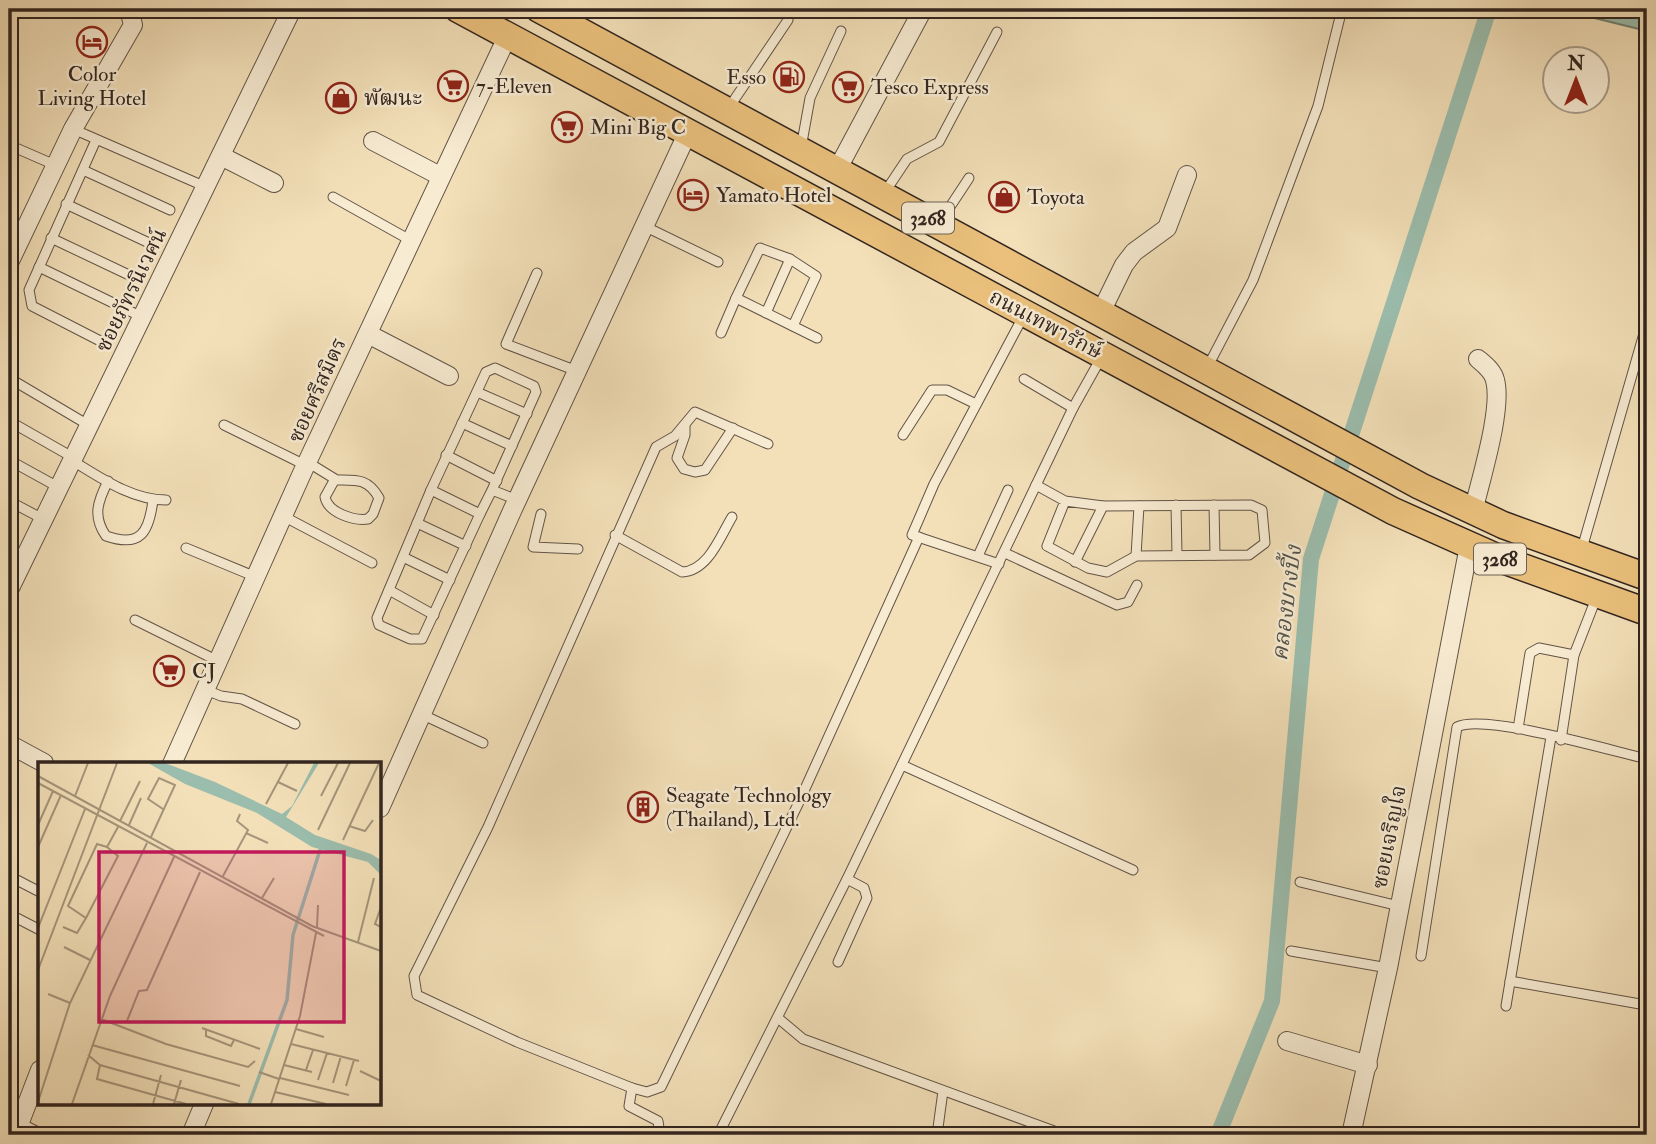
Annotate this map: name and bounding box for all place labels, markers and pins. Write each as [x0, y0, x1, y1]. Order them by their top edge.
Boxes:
hotel icon: Color Living Hotel [75, 25, 109, 59]
fuel station icon: Esso [772, 60, 806, 94]
place label: Color Living Hotel [38, 61, 147, 112]
place label: Esso [726, 64, 766, 91]
supermarket icon: 7-Eleven [436, 69, 470, 103]
supermarket icon: Tesco Express [831, 70, 865, 104]
place label: 7-Eleven [476, 73, 552, 100]
place label: Tesco Express [871, 74, 989, 101]
shop icon: พัฒนะ [324, 81, 358, 115]
place label: พัฒนะ [364, 85, 422, 112]
supermarket icon: Mini Big C [550, 110, 584, 144]
place label: Mini Big C [590, 114, 686, 141]
hotel icon: Yamato Hotel [676, 178, 710, 212]
shop icon: Toyota [987, 180, 1021, 214]
place label: Yamato Hotel [716, 182, 832, 209]
place label: Toyota [1027, 184, 1085, 211]
supermarket icon: CJ [152, 654, 186, 688]
place label: CJ [192, 658, 216, 685]
place label: Seagate Technology (Thailand), Ltd. [666, 782, 832, 833]
building icon: Seagate Technology (Thailand), Ltd. [626, 790, 660, 824]

